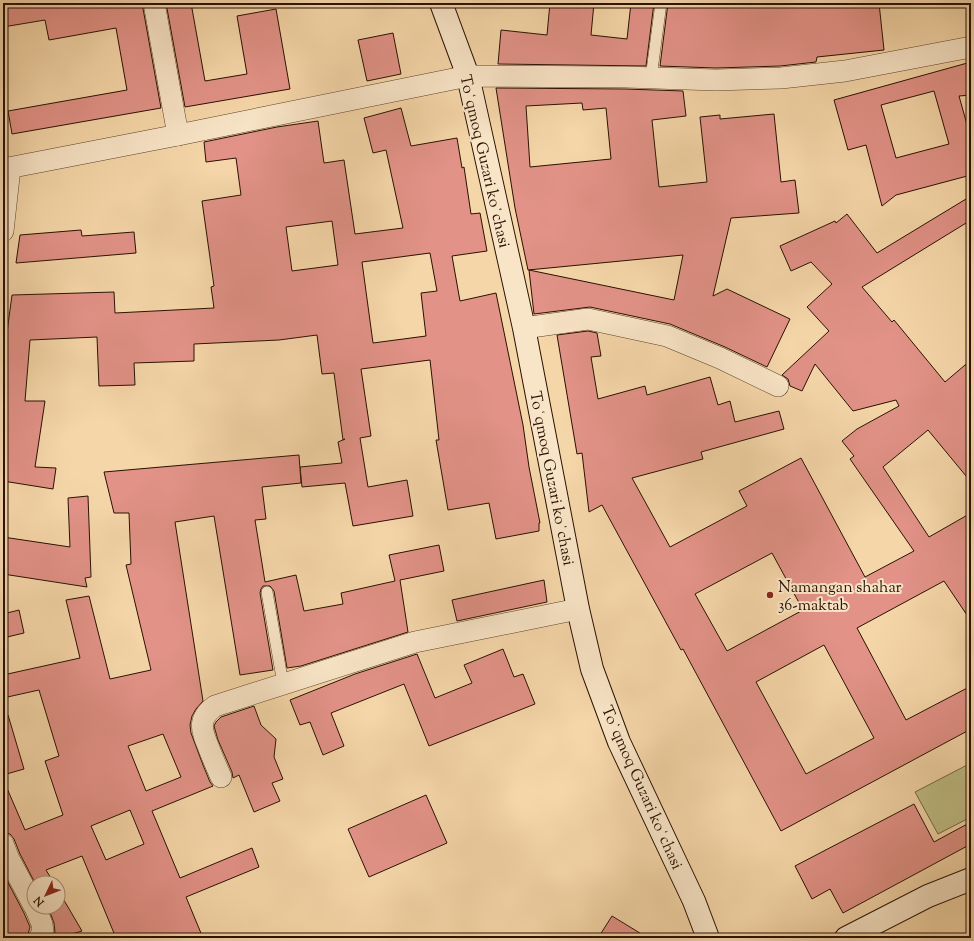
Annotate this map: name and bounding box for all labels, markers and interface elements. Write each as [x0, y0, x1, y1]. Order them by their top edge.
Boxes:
street label: Toʻqmoq Guzari koʻchasi [452, 73, 515, 251]
street label: Toʻqmoq Guzari koʻchasi [522, 389, 579, 568]
place label: Namangan shahar 36-maktab [778, 577, 902, 618]
marker: Namangan shahar 36-maktab [765, 590, 775, 600]
street label: Toʻqmoq Guzari koʻchasi [594, 702, 687, 874]
north arrow [26, 875, 66, 915]
text: N [30, 892, 49, 911]

